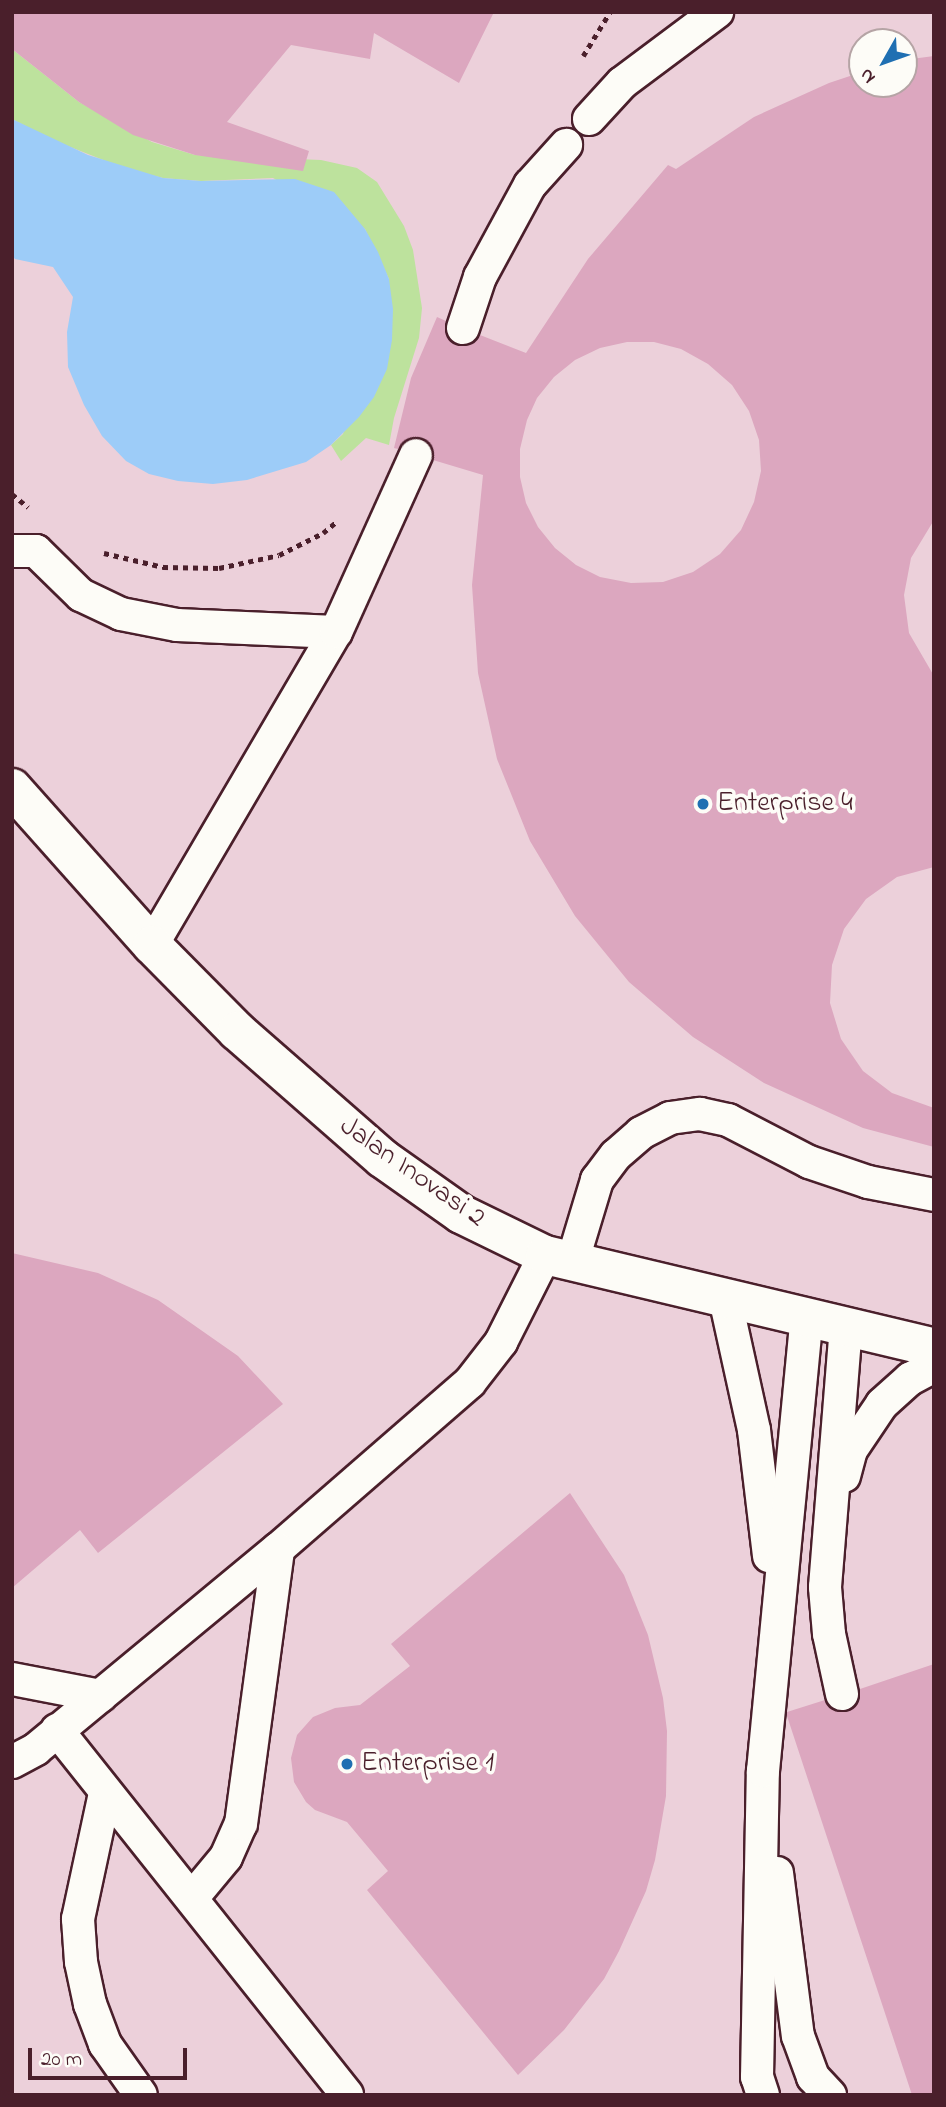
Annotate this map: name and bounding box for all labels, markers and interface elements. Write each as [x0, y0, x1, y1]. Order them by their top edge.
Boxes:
north arrow [848, 28, 918, 98]
text: N [854, 62, 883, 89]
place label: Enterprise 4 [717, 787, 853, 821]
marker: Enterprise 4 [695, 796, 711, 812]
street label: Jalan Inovasi 2 [333, 1110, 491, 1236]
place label: Enterprise 1 [361, 1747, 494, 1781]
marker: Enterprise 1 [339, 1756, 355, 1772]
scale bar [32, 2034, 191, 2078]
text: 20 m [41, 2045, 82, 2075]

